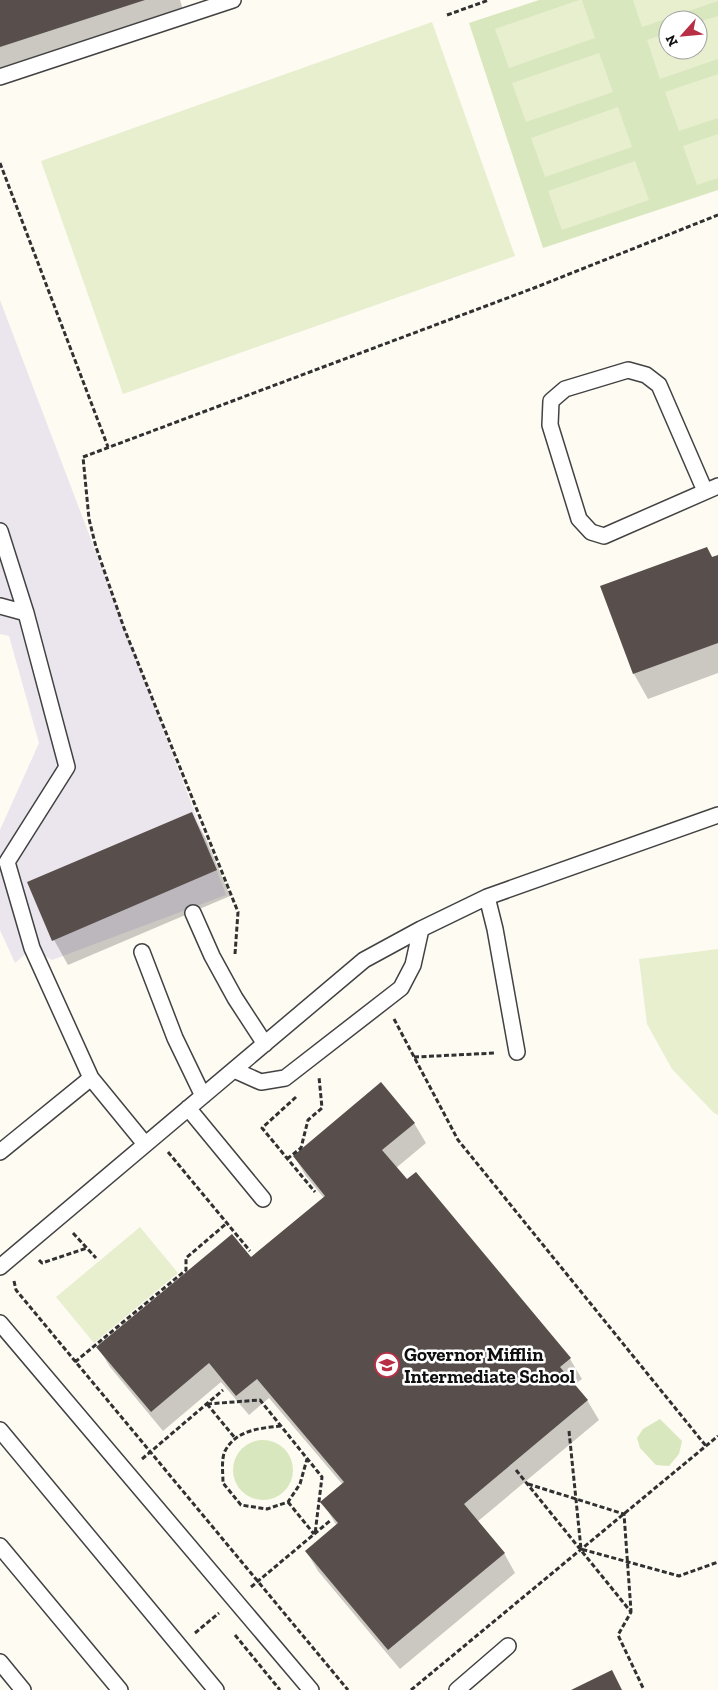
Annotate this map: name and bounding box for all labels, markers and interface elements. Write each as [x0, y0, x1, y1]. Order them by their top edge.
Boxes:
north arrow [658, 10, 708, 60]
text: N [662, 32, 682, 49]
place label: Governor Mifflin Intermediate School [404, 1343, 576, 1388]
school or university icon: Governor Mifflin Intermediate School [374, 1352, 400, 1378]

